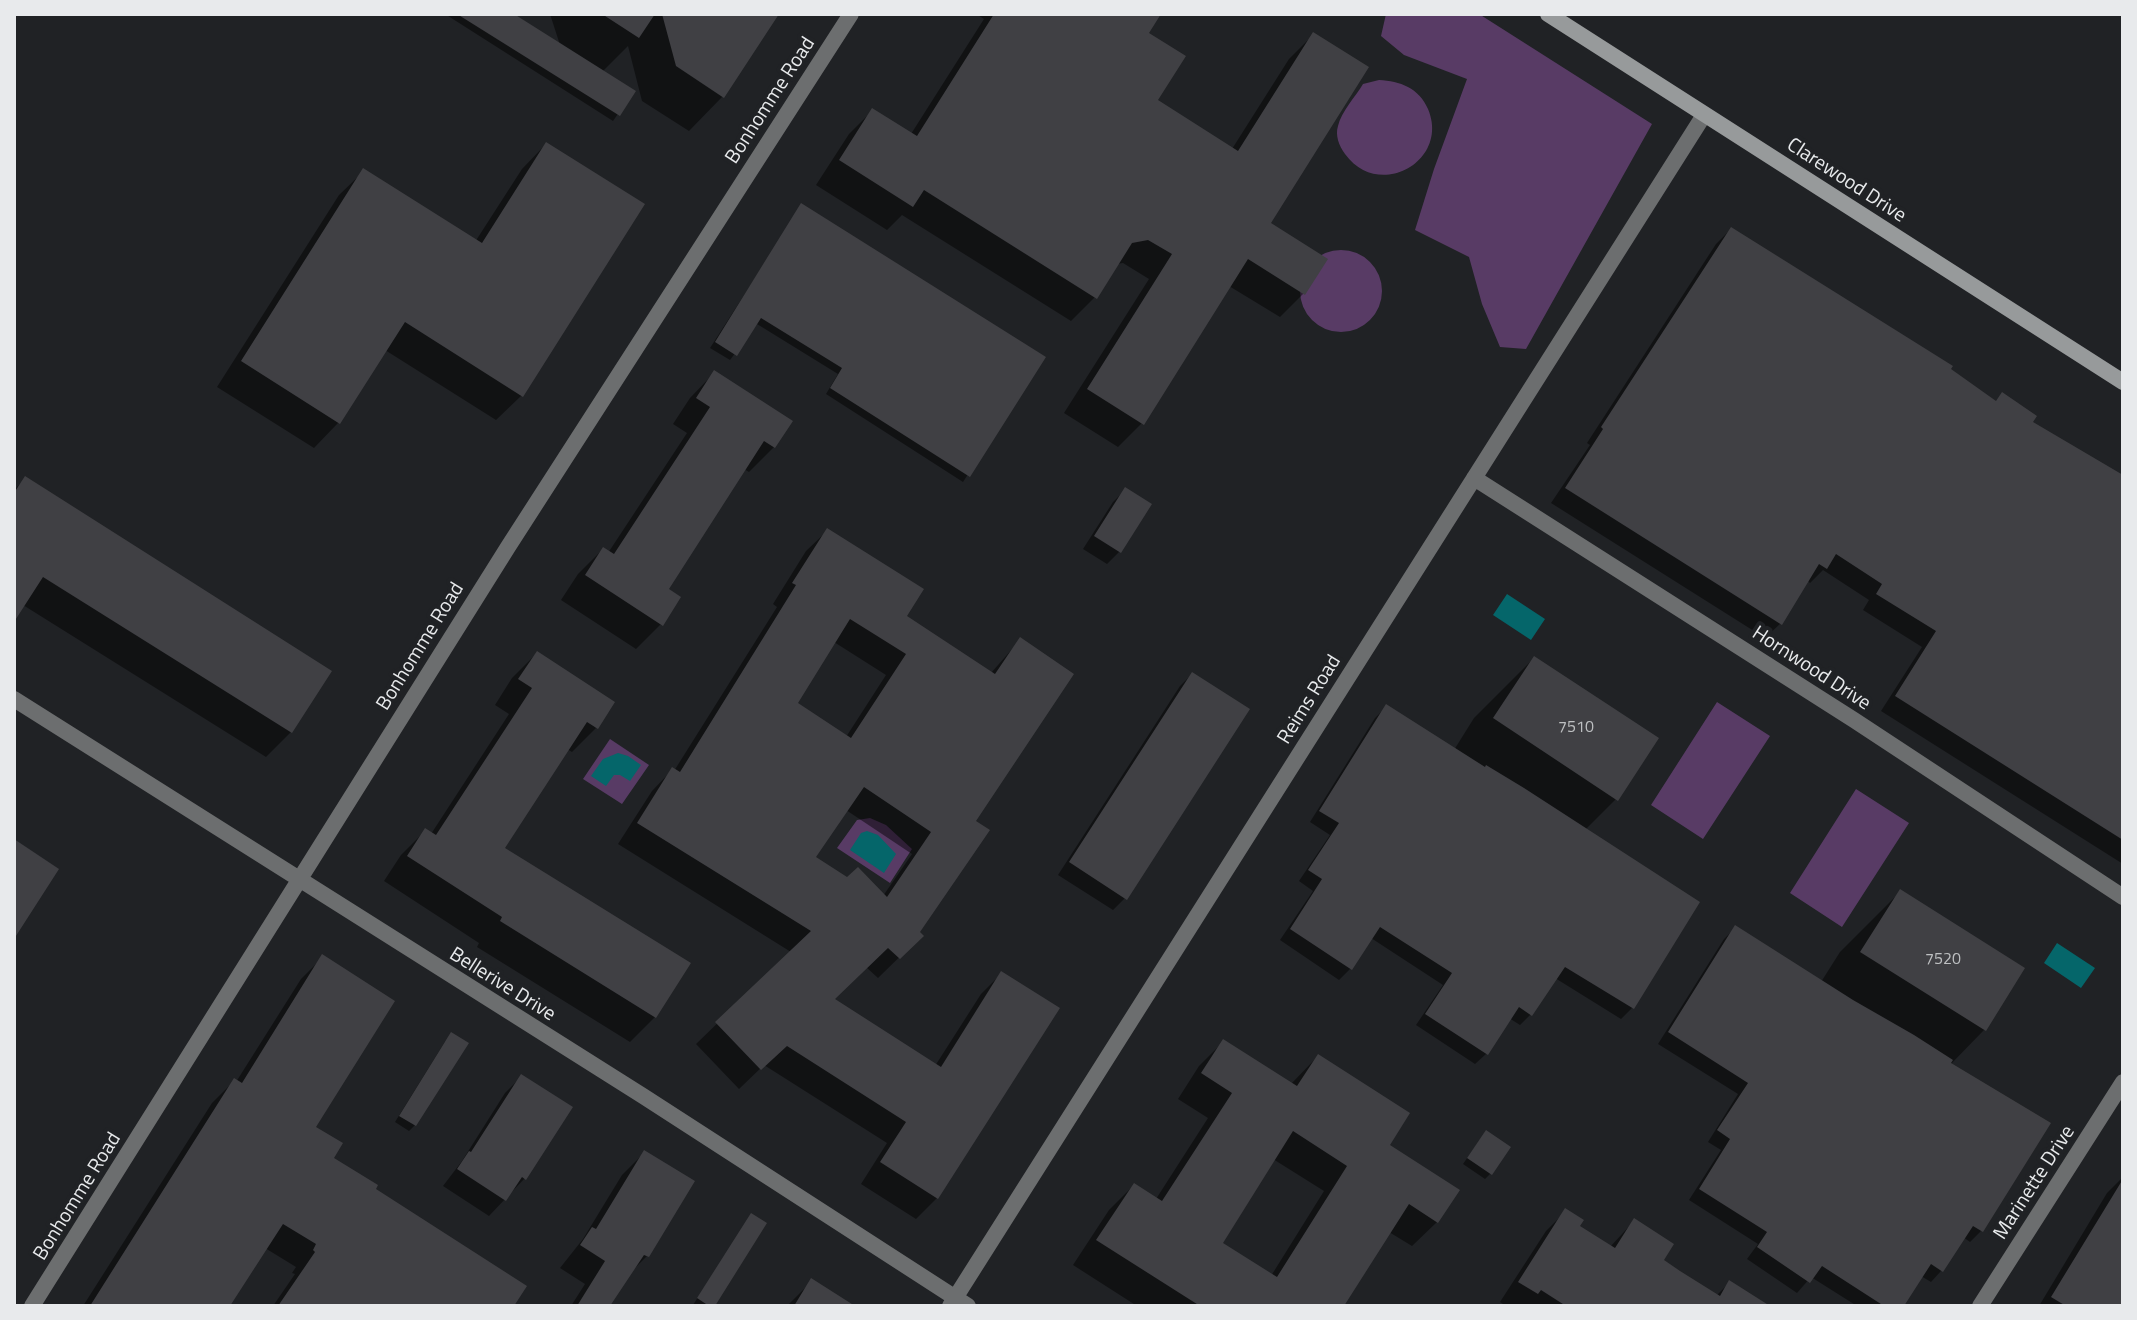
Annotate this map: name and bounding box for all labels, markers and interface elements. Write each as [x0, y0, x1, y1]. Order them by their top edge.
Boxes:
street label: Bonhomme Road [721, 33, 821, 169]
street label: Clarewood Drive [1782, 134, 1910, 228]
street label: Bonhomme Road [372, 579, 470, 715]
street label: Hornwood Drive [1747, 622, 1875, 716]
street label: Reims Road [1273, 651, 1347, 749]
house number: 7510 [1558, 718, 1594, 738]
street label: Bellerive Drive [444, 943, 560, 1027]
house number: 7520 [1925, 950, 1961, 970]
street label: Marinette Drive [1989, 1121, 2081, 1245]
street label: Bonhomme Road [29, 1129, 127, 1265]

